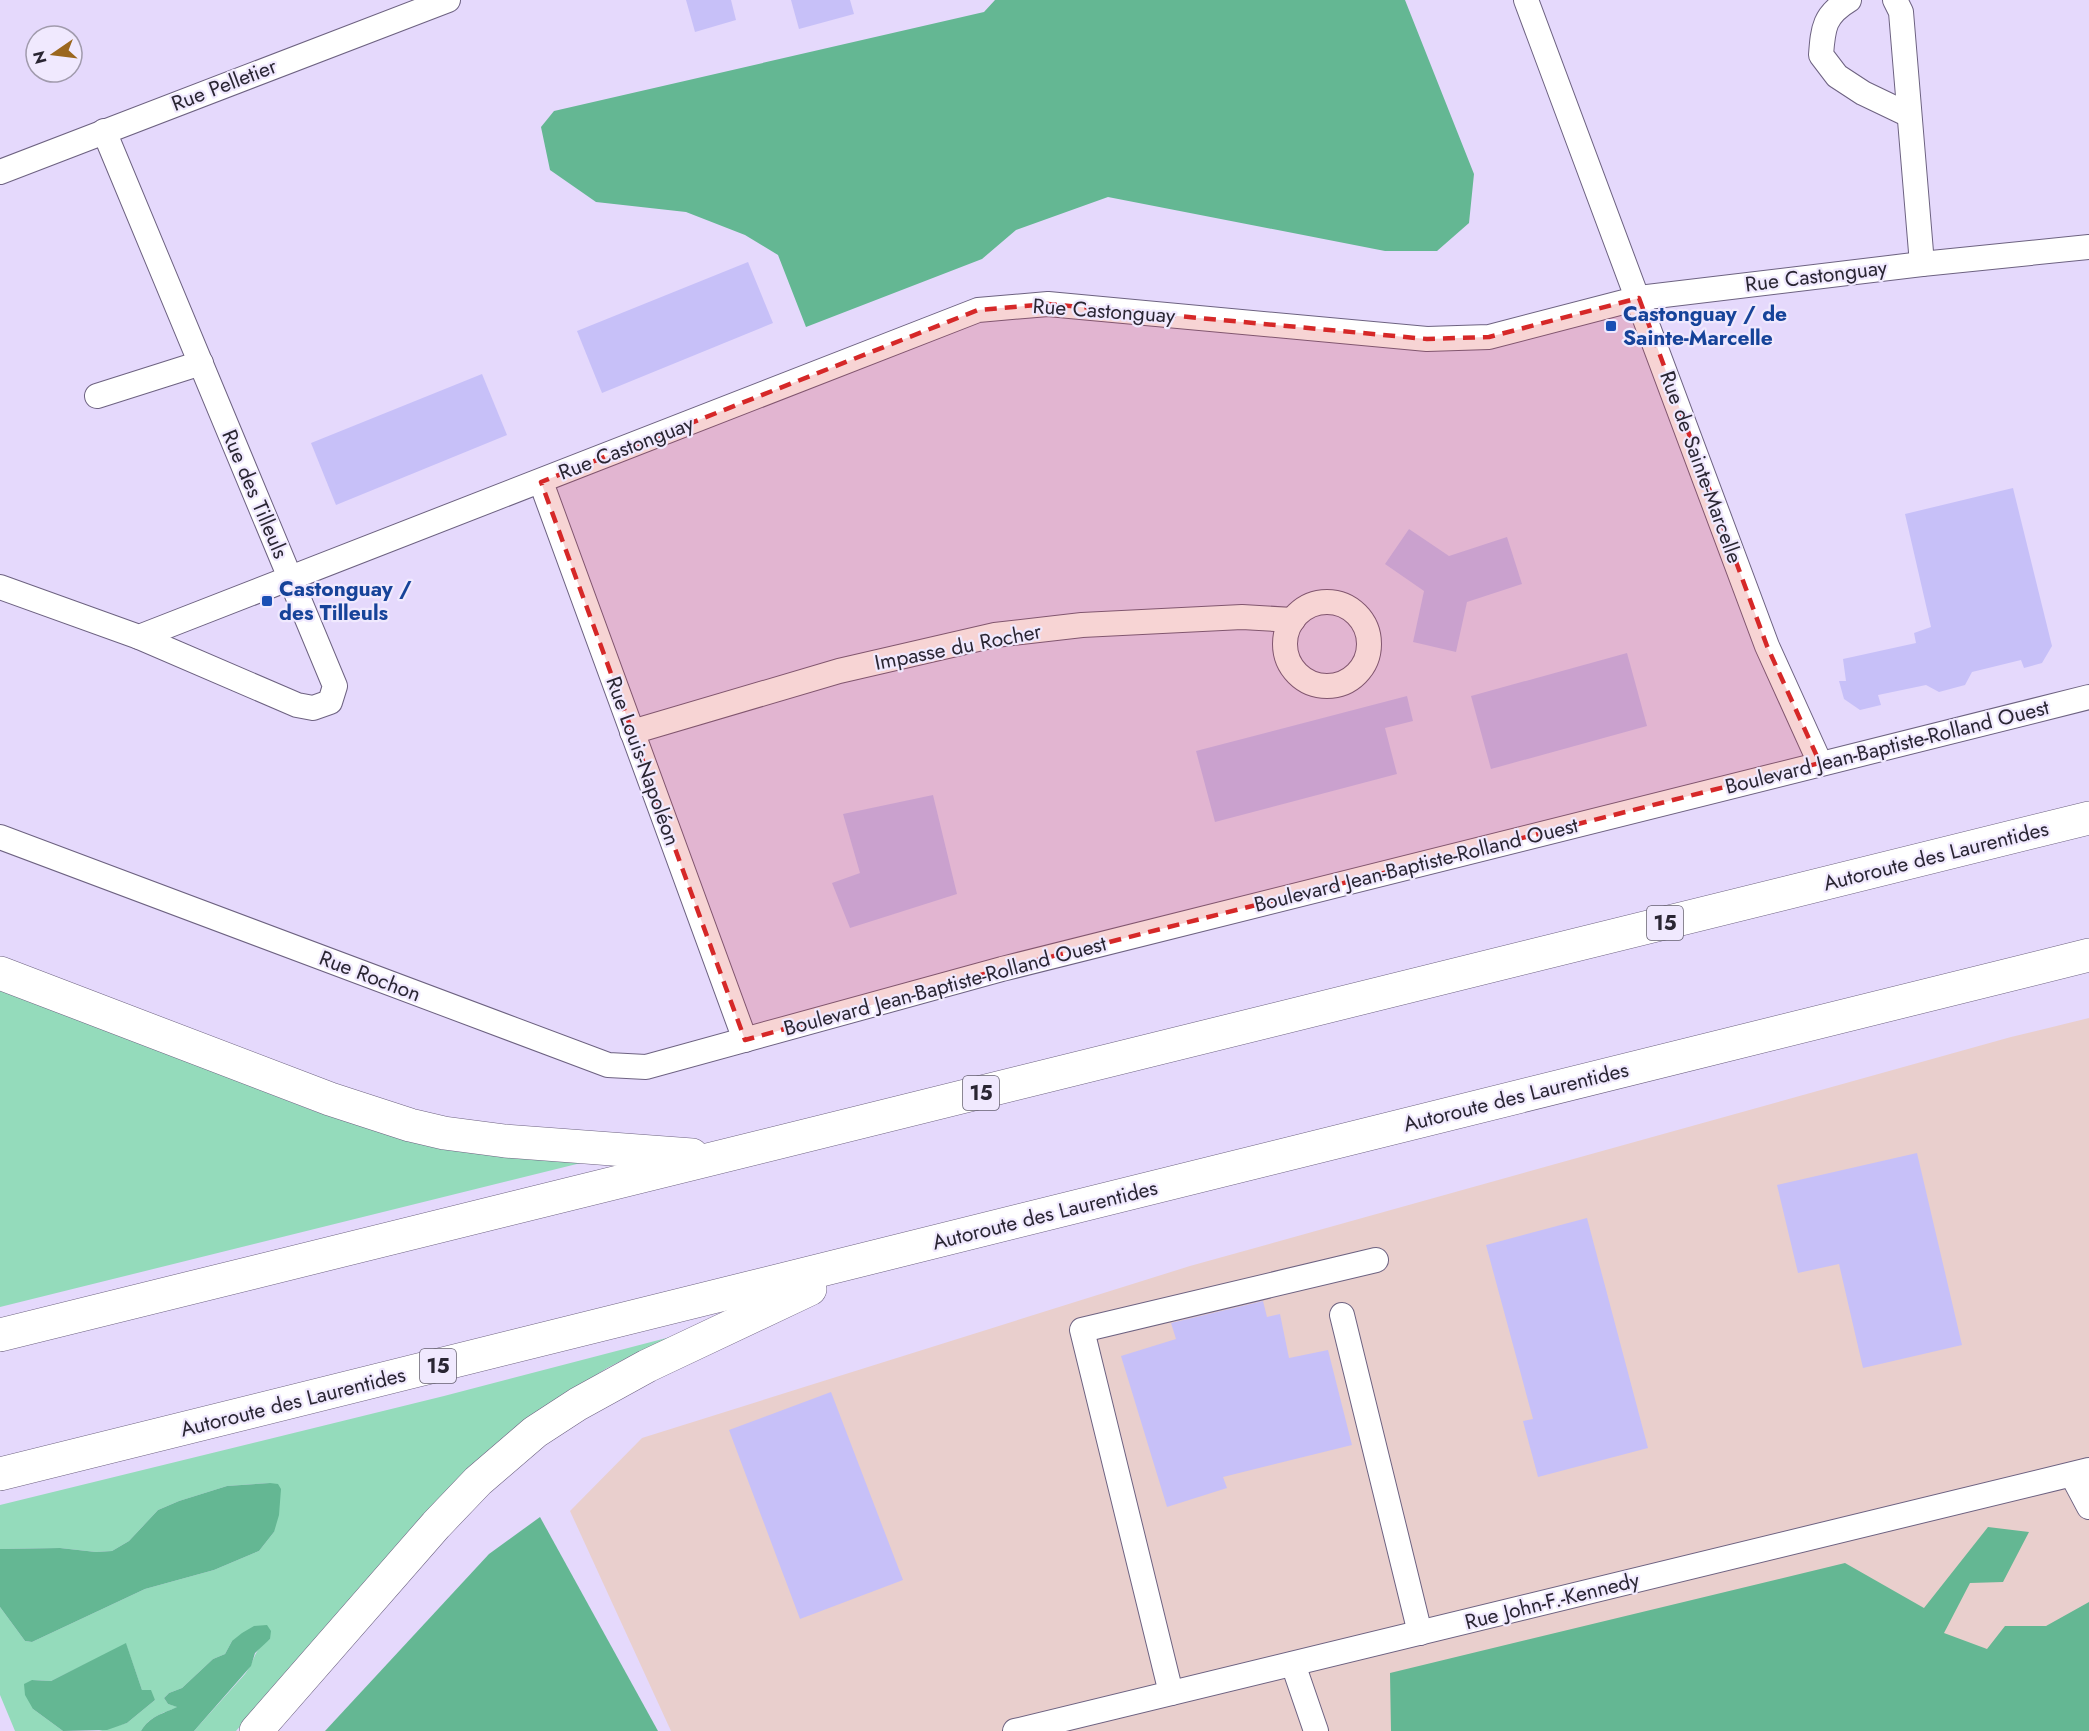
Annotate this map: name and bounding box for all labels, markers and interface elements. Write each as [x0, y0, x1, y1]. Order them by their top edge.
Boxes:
north arrow [24, 24, 84, 84]
text: N [27, 49, 53, 66]
street label: Rue Pelletier [167, 51, 282, 119]
street label: Rue Castonguay [1743, 252, 1889, 300]
street label: Rue Castonguay [1032, 291, 1177, 331]
place label: Castonguay / de Sainte-Marcelle [1623, 299, 1787, 353]
marker: Castonguay / de Sainte-Marcelle [1604, 319, 1618, 333]
street label: Rue de Sainte-Marcelle [1652, 367, 1750, 568]
street label: Rue Castonguay [554, 408, 699, 488]
street label: Rue des Tilleuls [214, 425, 296, 563]
place label: Castonguay / des Tilleuls [279, 574, 412, 628]
marker: Castonguay / des Tilleuls [260, 594, 274, 608]
street label: Impasse du Rocher [872, 616, 1045, 678]
street label: Rue Louis-Napoléon [598, 672, 688, 850]
street label: Boulevard Jean-Baptiste-Rolland Ouest [1722, 692, 2052, 802]
street label: Boulevard Jean-Baptiste-Rolland Ouest [1251, 810, 1581, 920]
street label: Autoroute des Laurentides [1820, 813, 2052, 899]
road number: 15 [1647, 906, 1683, 940]
street label: Boulevard Jean-Baptiste-Rolland Ouest [780, 928, 1110, 1044]
street label: Rue Rochon [315, 943, 425, 1009]
street label: Autoroute des Laurentides [1400, 1054, 1632, 1140]
road number: 15 [963, 1076, 999, 1110]
street label: Autoroute des Laurentides [929, 1172, 1161, 1258]
road number: 15 [420, 1349, 456, 1383]
street label: Autoroute des Laurentides [177, 1359, 409, 1445]
street label: Rue John-F.-Kennedy [1462, 1565, 1643, 1637]

